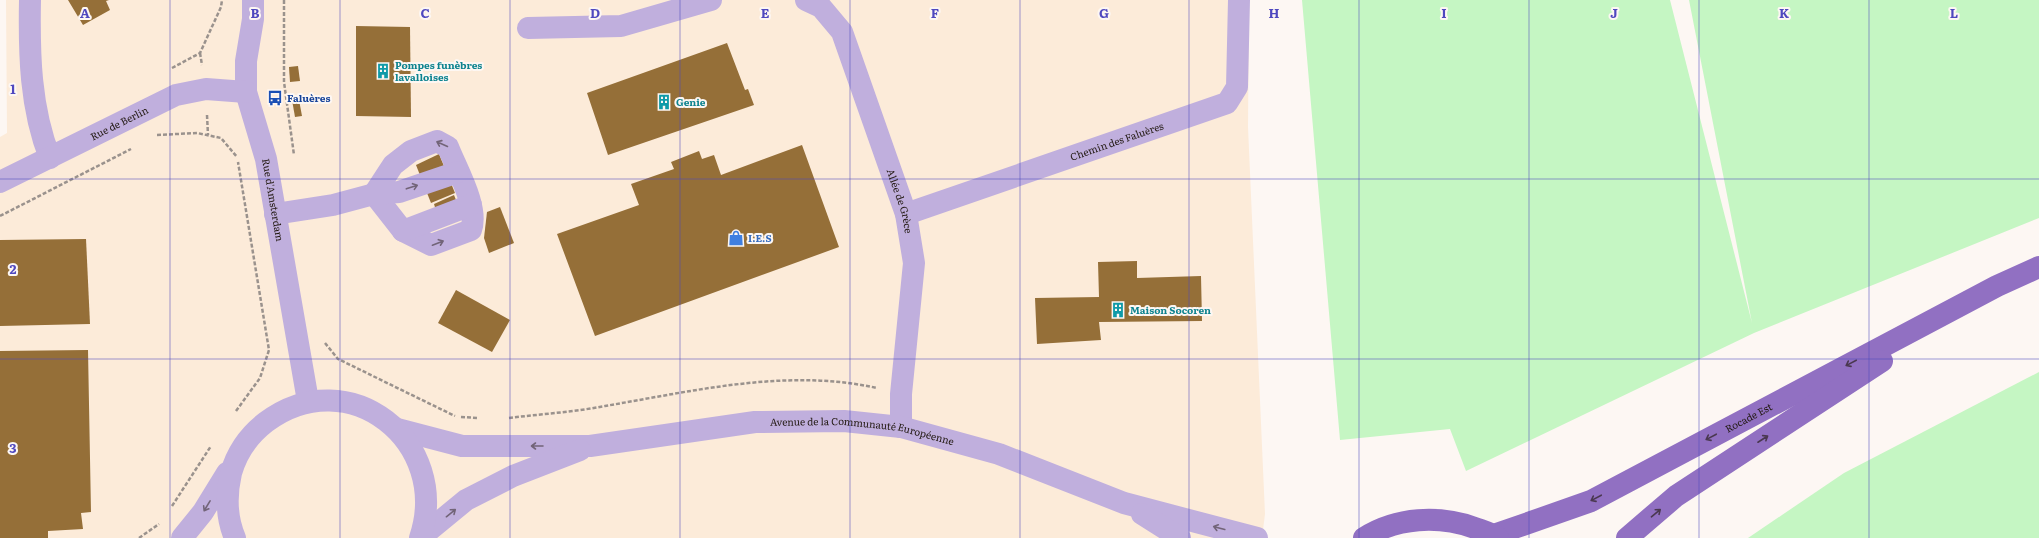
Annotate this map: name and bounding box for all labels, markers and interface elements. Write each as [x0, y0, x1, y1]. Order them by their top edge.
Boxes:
text: A [80, 3, 90, 22]
text: B [251, 3, 260, 22]
text: C [420, 3, 430, 22]
text: D [590, 3, 600, 22]
text: E [761, 3, 770, 22]
text: F [931, 3, 939, 22]
text: G [1099, 3, 1109, 22]
text: H [1269, 3, 1280, 22]
text: I [1441, 3, 1447, 22]
text: J [1610, 3, 1618, 22]
text: K [1779, 3, 1790, 22]
text: L [1950, 3, 1958, 22]
place label: Pompes funèbres lavalloises [395, 57, 482, 84]
building icon: Pompes funèbres lavalloises [374, 62, 392, 80]
text: 1 [10, 79, 16, 98]
bus stop icon: Faluères [266, 89, 284, 107]
place label: Faluères [287, 90, 330, 105]
building icon: Genie [655, 93, 673, 111]
place label: Genie [676, 94, 706, 109]
street label: Rue de Berlin [87, 102, 151, 143]
street label: Chemin des Faluères [1068, 117, 1166, 164]
one-way arrow [436, 140, 448, 147]
street label: Rue d'Amsterdam [259, 157, 288, 243]
street label: Allée de Grèce [884, 166, 917, 234]
one-way arrow [406, 183, 418, 191]
shop icon: I.E.S [727, 229, 745, 247]
place label: I.E.S [748, 230, 772, 245]
one-way arrow [432, 238, 444, 246]
text: 2 [10, 259, 17, 278]
building icon: Maison Socoren [1109, 301, 1127, 319]
place label: Maison Socoren [1130, 302, 1211, 317]
one-way arrow [1845, 360, 1857, 368]
street label: Rocade Est [1722, 399, 1774, 436]
street label: Avenue de la Communauté Européenne [770, 413, 956, 448]
one-way arrow [1705, 434, 1717, 442]
one-way arrow [1757, 435, 1768, 443]
text: 3 [9, 438, 17, 457]
one-way arrow [531, 442, 544, 450]
one-way arrow [1591, 495, 1603, 502]
one-way arrow [203, 500, 211, 512]
one-way arrow [446, 508, 456, 517]
one-way arrow [1651, 508, 1662, 517]
one-way arrow [1213, 524, 1226, 531]

